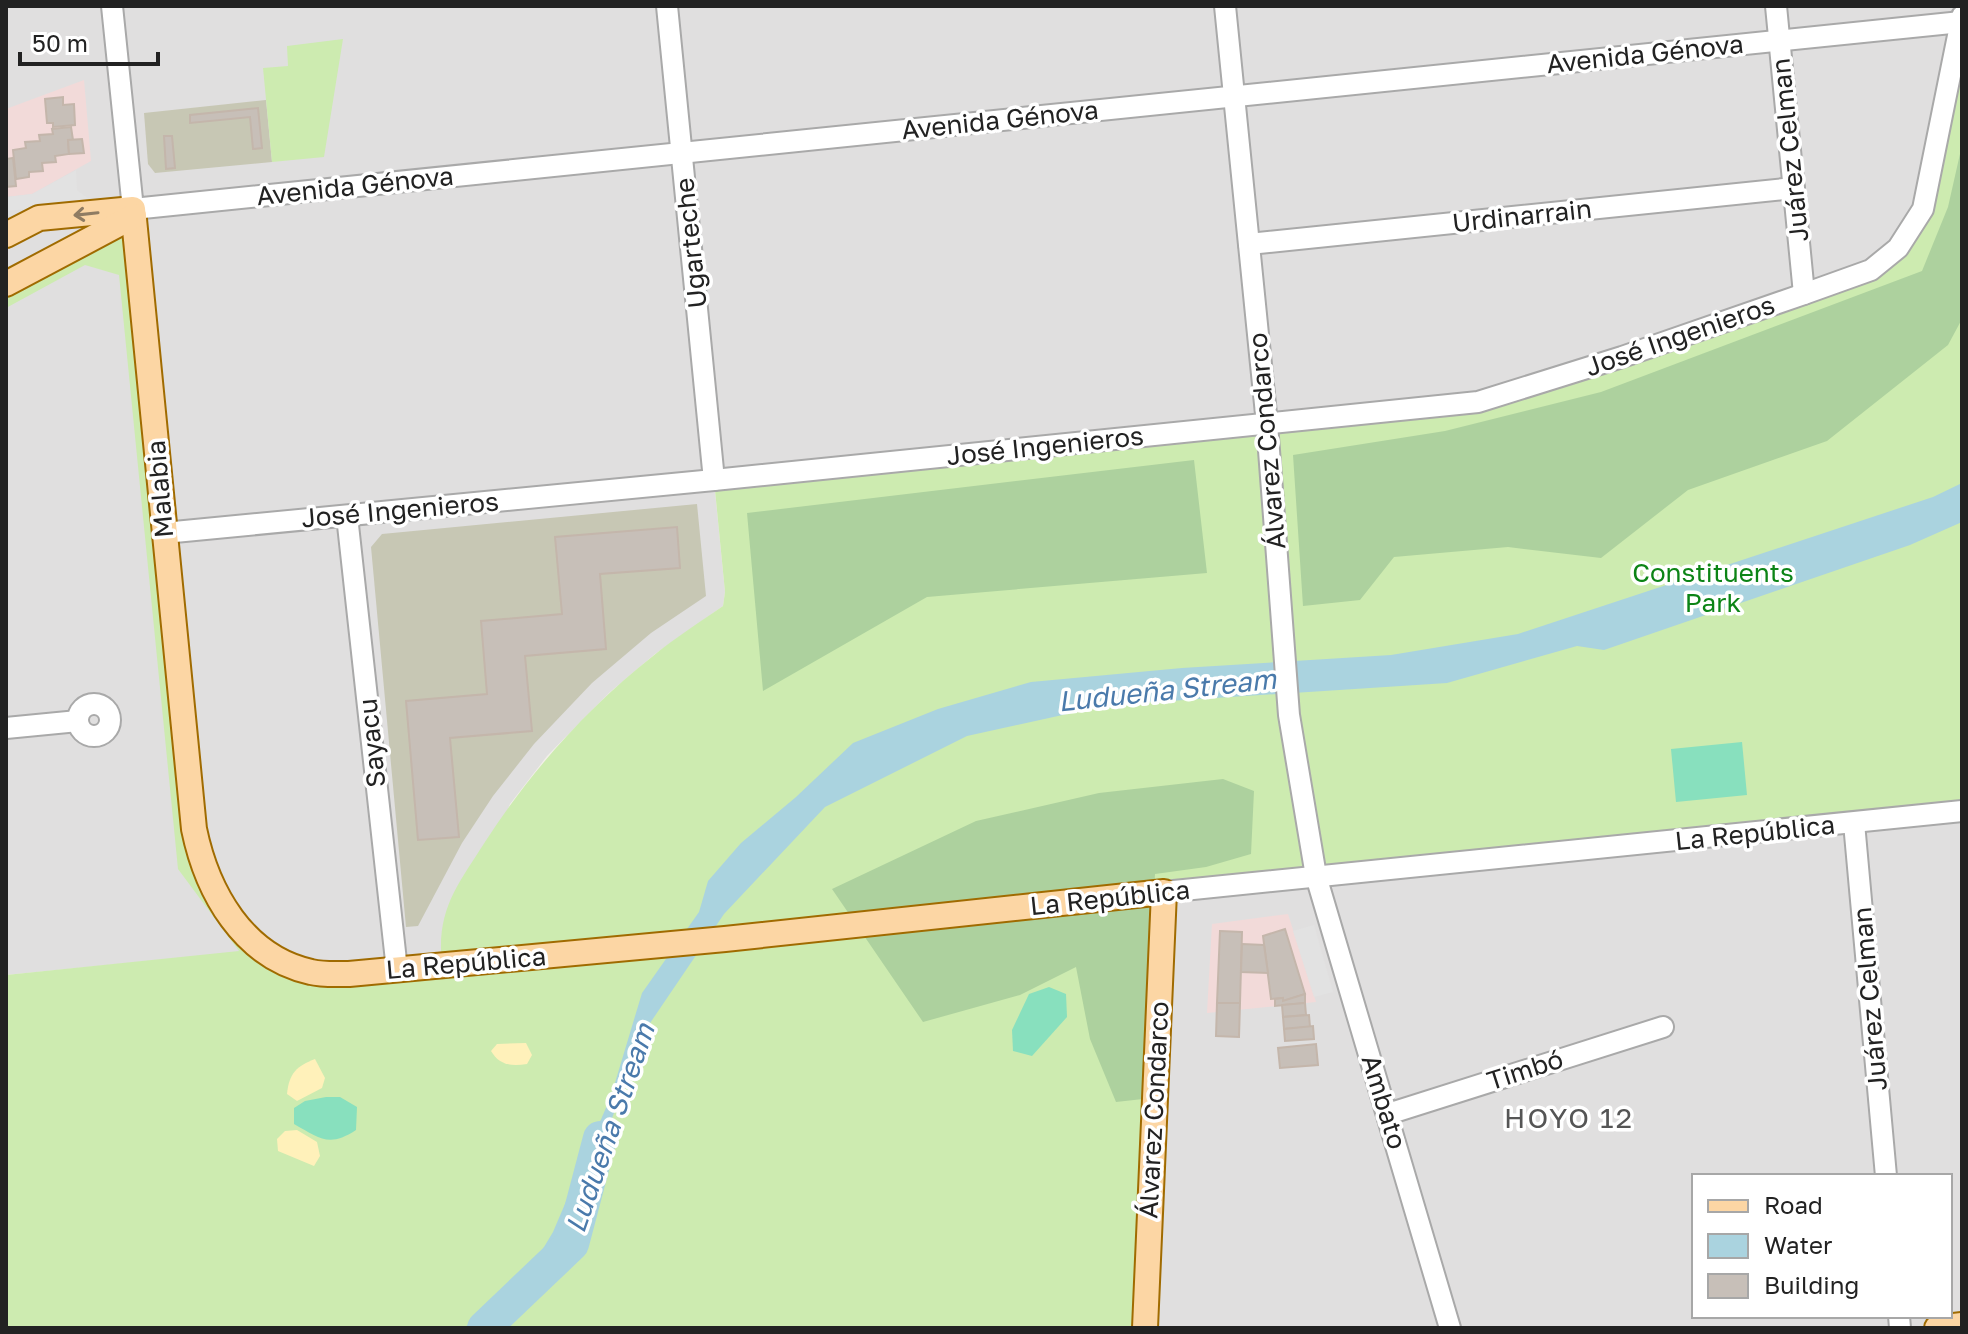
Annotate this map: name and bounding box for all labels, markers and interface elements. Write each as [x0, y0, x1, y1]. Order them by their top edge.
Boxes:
scale bar [20, 16, 158, 66]
text: 50 m [32, 28, 88, 57]
street label: Avenida Génova [1545, 28, 1745, 79]
street label: Juárez Celman [1764, 57, 1815, 243]
street label: Avenida Génova [900, 94, 1100, 145]
street label: Avenida Génova [255, 160, 455, 211]
street label: Ugarteche [668, 176, 713, 310]
street label: Urdinarrain [1451, 193, 1593, 238]
one-way arrow [73, 206, 100, 221]
street label: José Ingenieros [1581, 289, 1778, 382]
street label: Álvarez Condarco [1242, 331, 1291, 551]
street label: José Ingenieros [945, 420, 1145, 471]
street label: Malabia [140, 439, 179, 539]
street label: José Ingenieros [300, 485, 500, 534]
park label: Constituents Park [1632, 557, 1794, 618]
water label: Ludueña Stream [1056, 662, 1279, 717]
street label: Sayacu [351, 697, 392, 789]
street label: La República [1673, 809, 1836, 856]
street label: La República [1028, 874, 1191, 921]
street label: Juárez Celman [1846, 906, 1893, 1092]
street label: La República [385, 940, 547, 985]
street label: Álvarez Condarco [1132, 1001, 1175, 1219]
water label: Ludueña Stream [558, 1018, 661, 1237]
street label: Timbó [1483, 1043, 1567, 1096]
street label: Ambato [1355, 1051, 1413, 1153]
district label: HOYO 12 [1504, 1101, 1634, 1134]
legend [1692, 1174, 1952, 1318]
text: Road [1764, 1190, 1823, 1219]
text: Water [1764, 1230, 1832, 1259]
text: Building [1764, 1270, 1859, 1299]

